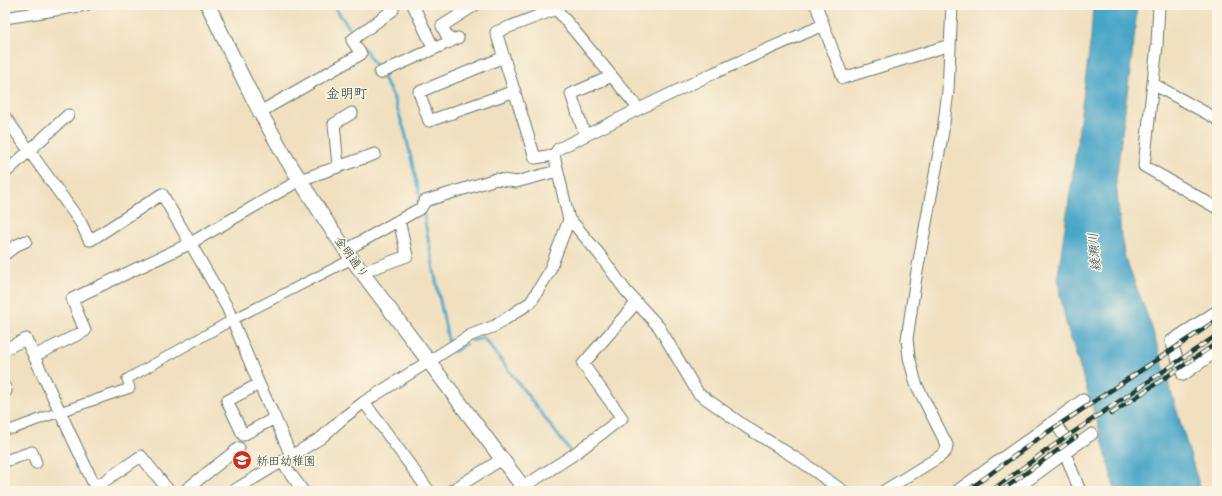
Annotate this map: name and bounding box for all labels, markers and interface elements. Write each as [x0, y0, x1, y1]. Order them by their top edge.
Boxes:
district label: 金明町 [326, 84, 368, 102]
water label: 綾瀬川 [1084, 232, 1104, 272]
street label: 金明通り [332, 233, 372, 281]
school or university icon: 新田幼稚園 [231, 449, 253, 471]
place label: 新田幼稚園 [256, 453, 316, 468]

